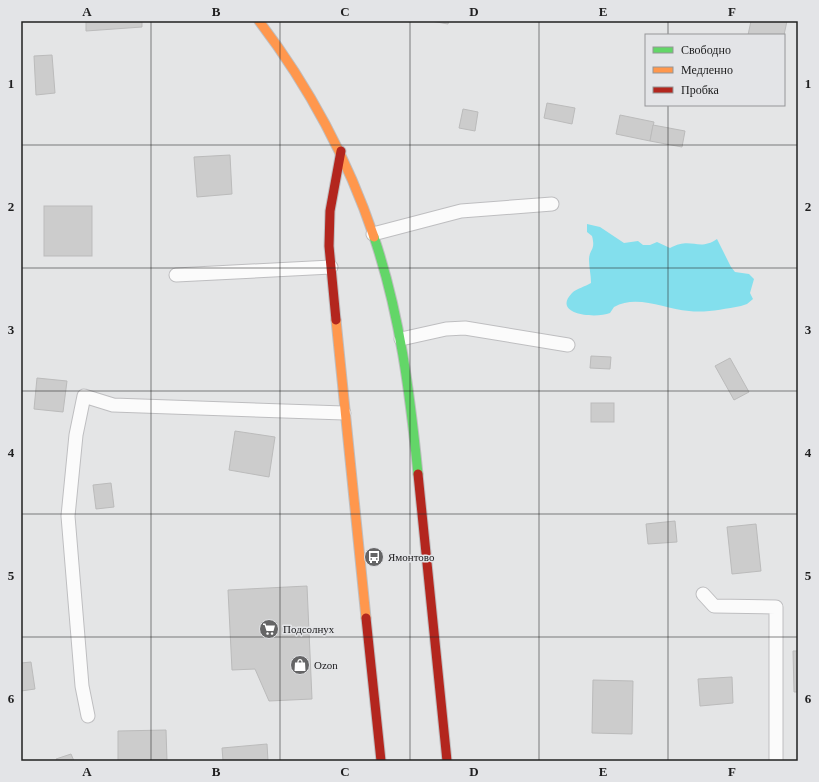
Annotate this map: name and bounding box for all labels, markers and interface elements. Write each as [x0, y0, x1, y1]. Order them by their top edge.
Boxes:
text: A [82, 4, 92, 19]
text: B [212, 4, 221, 19]
text: C [340, 4, 350, 19]
text: D [469, 4, 479, 19]
text: E [599, 4, 607, 19]
text: F [728, 4, 736, 19]
legend [645, 34, 785, 106]
text: Свободно [681, 43, 731, 57]
text: Медленно [681, 63, 733, 77]
text: 1 [8, 76, 14, 91]
text: 1 [805, 76, 811, 91]
text: Пробка [681, 83, 719, 97]
text: 2 [8, 199, 14, 214]
text: 2 [805, 199, 811, 214]
text: 3 [8, 322, 15, 337]
text: 3 [805, 322, 812, 337]
text: 4 [8, 445, 15, 460]
text: 4 [805, 445, 812, 460]
bus stop icon: Ямонтово [363, 546, 385, 568]
place label: Ямонтово [388, 551, 435, 563]
text: 5 [8, 568, 15, 583]
text: 5 [805, 568, 812, 583]
supermarket icon: Подсолнух [258, 618, 280, 640]
place label: Подсолнух [283, 623, 335, 635]
shop icon: Ozon [289, 654, 311, 676]
place label: Ozon [314, 659, 338, 671]
text: 6 [8, 691, 15, 706]
text: 6 [805, 691, 812, 706]
text: A [82, 764, 92, 779]
text: B [212, 764, 221, 779]
text: C [340, 764, 350, 779]
text: D [469, 764, 479, 779]
text: E [599, 764, 607, 779]
text: F [728, 764, 736, 779]

